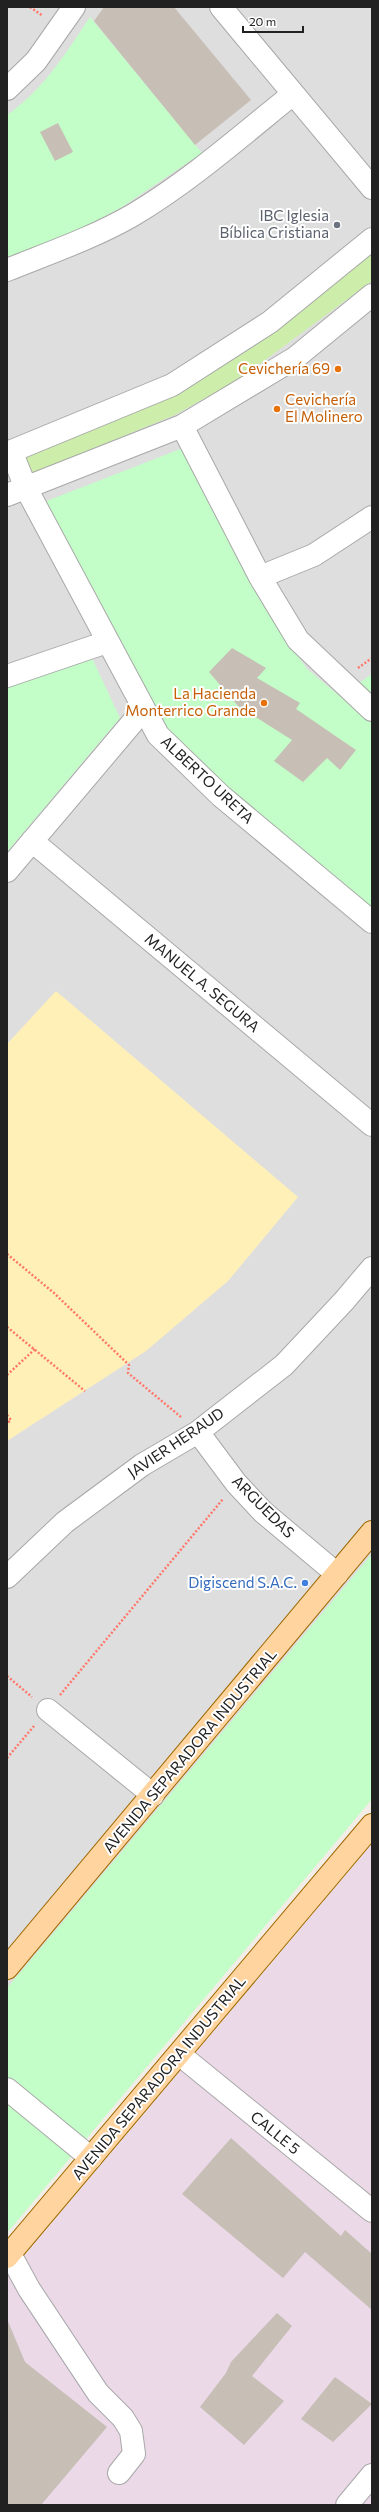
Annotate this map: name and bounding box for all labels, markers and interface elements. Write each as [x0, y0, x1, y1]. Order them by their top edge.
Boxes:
scale bar [243, 8, 303, 34]
text: 20 m [249, 14, 276, 28]
place label: IBC Iglesia Bíblica Cristiana [220, 206, 329, 241]
marker: IBC Iglesia Bíblica Cristiana [332, 220, 342, 230]
place label: Cevichería 69 [238, 359, 330, 377]
marker: Cevichería 69 [333, 364, 343, 374]
place label: Cevichería El Molinero [285, 390, 363, 425]
marker: Cevichería El Molinero [272, 404, 282, 414]
place label: La Hacienda Monterrico Grande [125, 684, 256, 719]
marker: La Hacienda Monterrico Grande [259, 698, 269, 708]
street label: ALBERTO URETA [158, 732, 258, 827]
street label: MANUEL A. SEGURA [142, 929, 264, 1035]
street label: JAVIER HERAUD [124, 1403, 227, 1481]
street label: ARGUEDAS [229, 1471, 299, 1541]
place label: Digiscend S.A.C. [188, 1573, 297, 1591]
marker: Digiscend S.A.C. [300, 1578, 310, 1588]
street label: AVENIDA SEPARADORA INDUSTRIAL [99, 1645, 280, 1856]
street label: AVENIDA SEPARADORA INDUSTRIAL [68, 1972, 249, 2183]
street label: CALLE 5 [247, 2107, 304, 2158]

